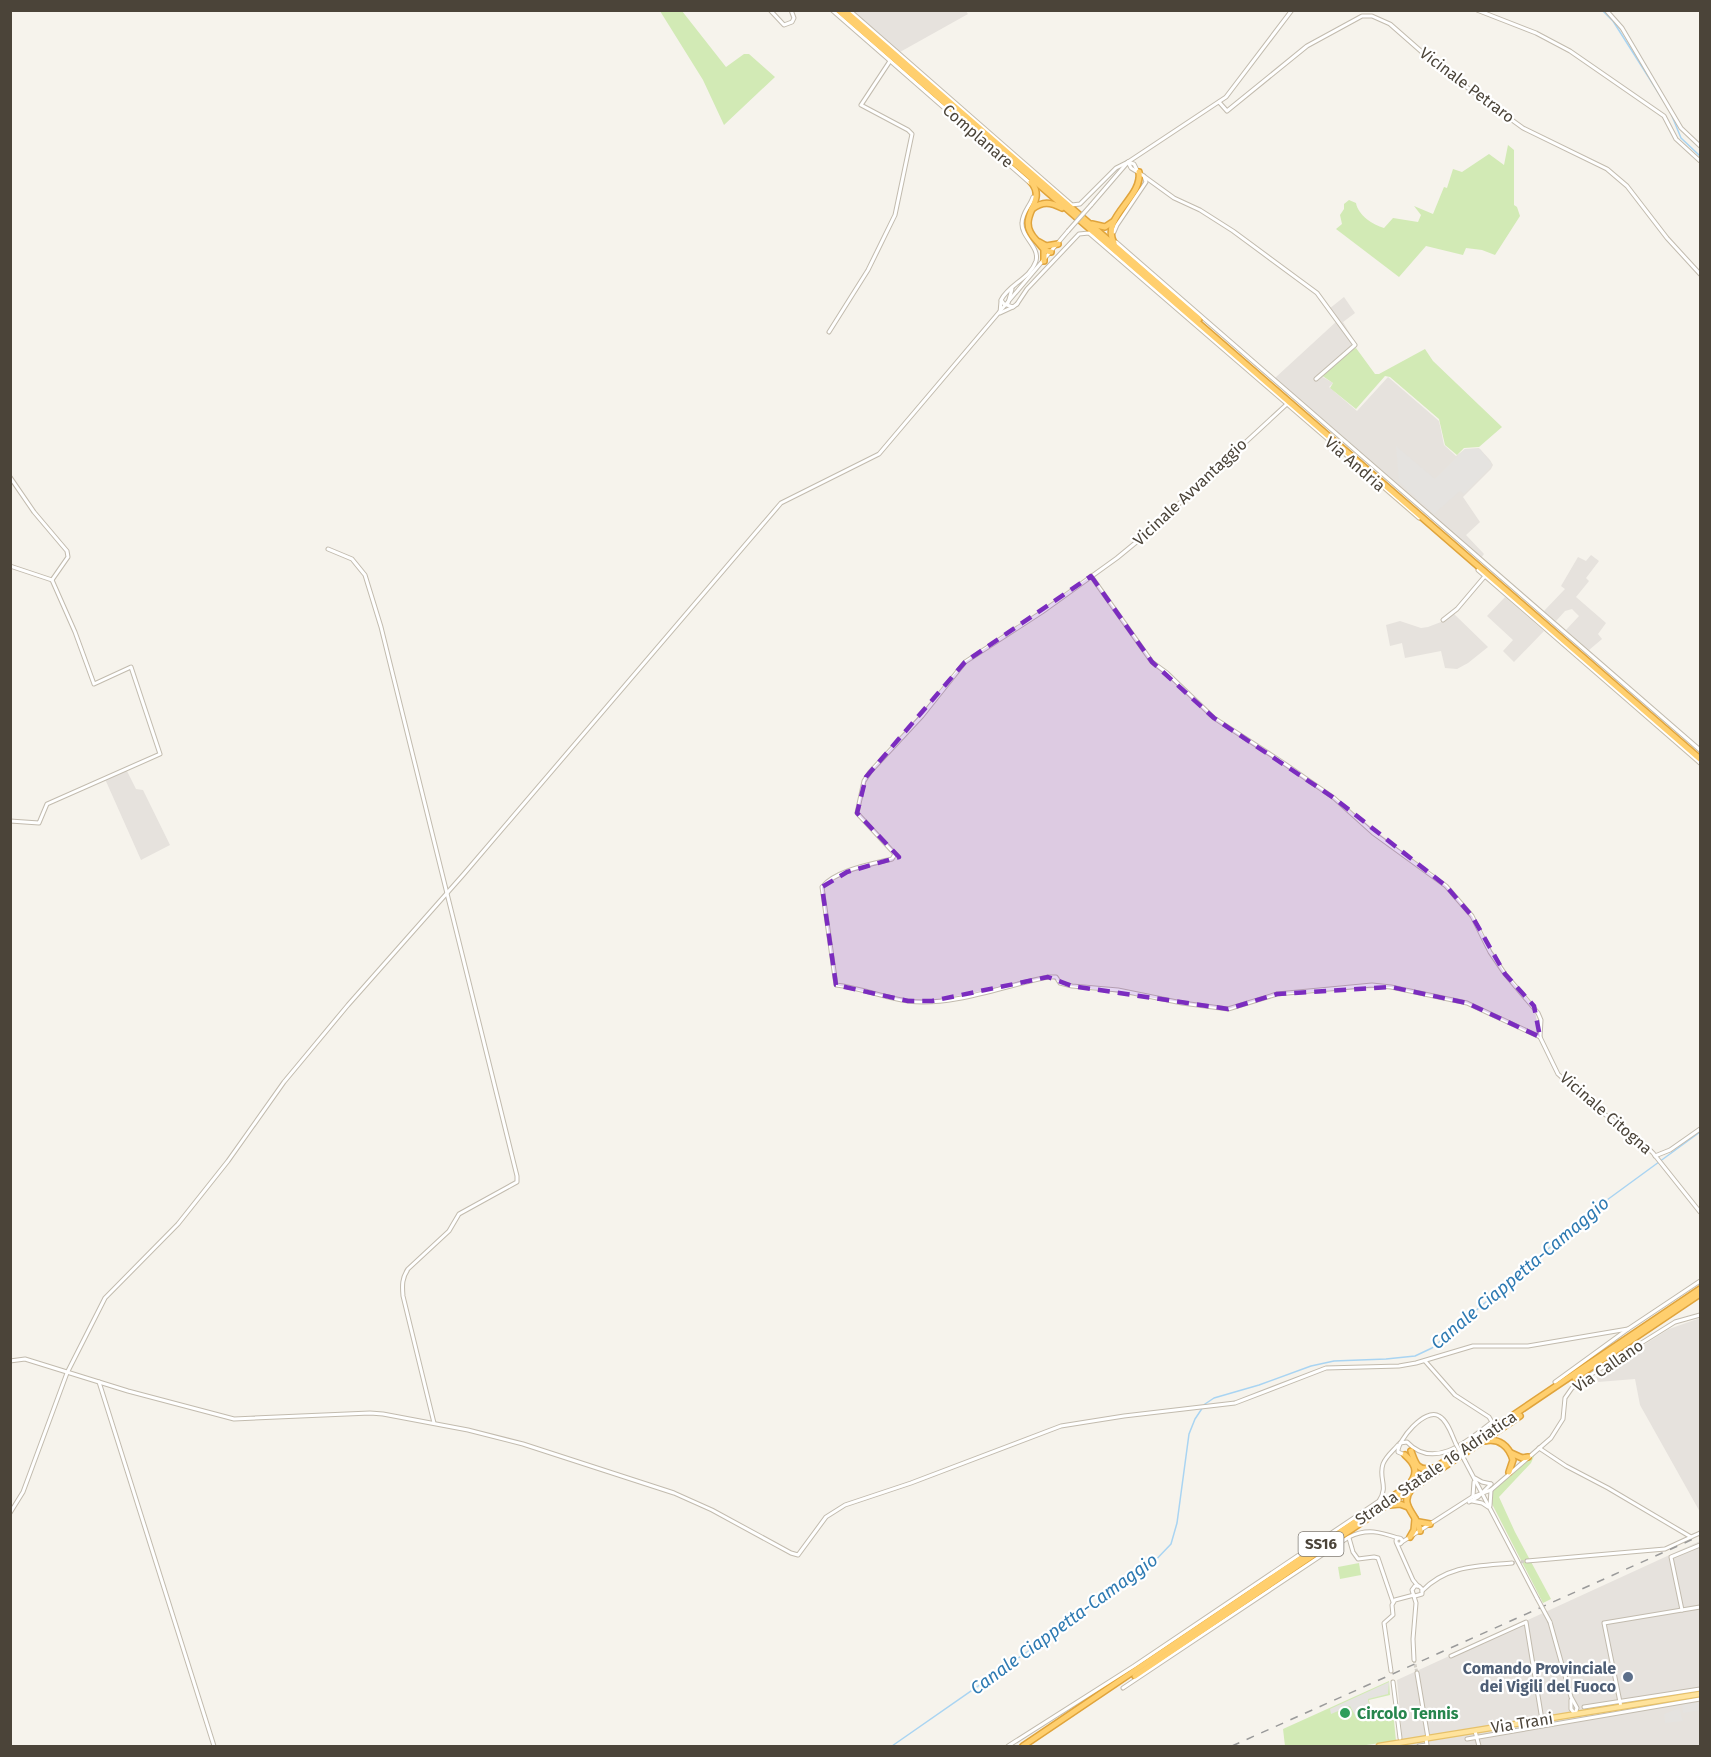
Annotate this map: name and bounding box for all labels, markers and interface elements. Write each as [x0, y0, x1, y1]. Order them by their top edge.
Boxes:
street label: Vicinale Petraro [1416, 43, 1518, 127]
street label: Complanare [939, 100, 1017, 172]
street label: Via Andria [1321, 433, 1389, 495]
street label: Vicinale Avvantaggio [1129, 434, 1251, 550]
street label: Vicinale Citogna [1556, 1068, 1656, 1158]
water label: Canale Ciappetta-Camaggio [1426, 1192, 1614, 1354]
street label: Via Callano [1569, 1336, 1647, 1396]
street label: Strada Statale 16 Adriatica [1352, 1407, 1520, 1529]
road number: SS16 [1298, 1532, 1344, 1556]
water label: Canale Ciappetta-Camaggio [966, 1549, 1162, 1699]
place label: Comando Provinciale dei Vigili del Fuoco [1463, 1659, 1616, 1696]
marker: Comando Provinciale dei Vigili del Fuoco [1621, 1670, 1635, 1684]
place label: Circolo Tennis [1357, 1704, 1459, 1723]
marker: Circolo Tennis [1338, 1706, 1352, 1720]
street label: Via Trani [1490, 1709, 1554, 1737]

